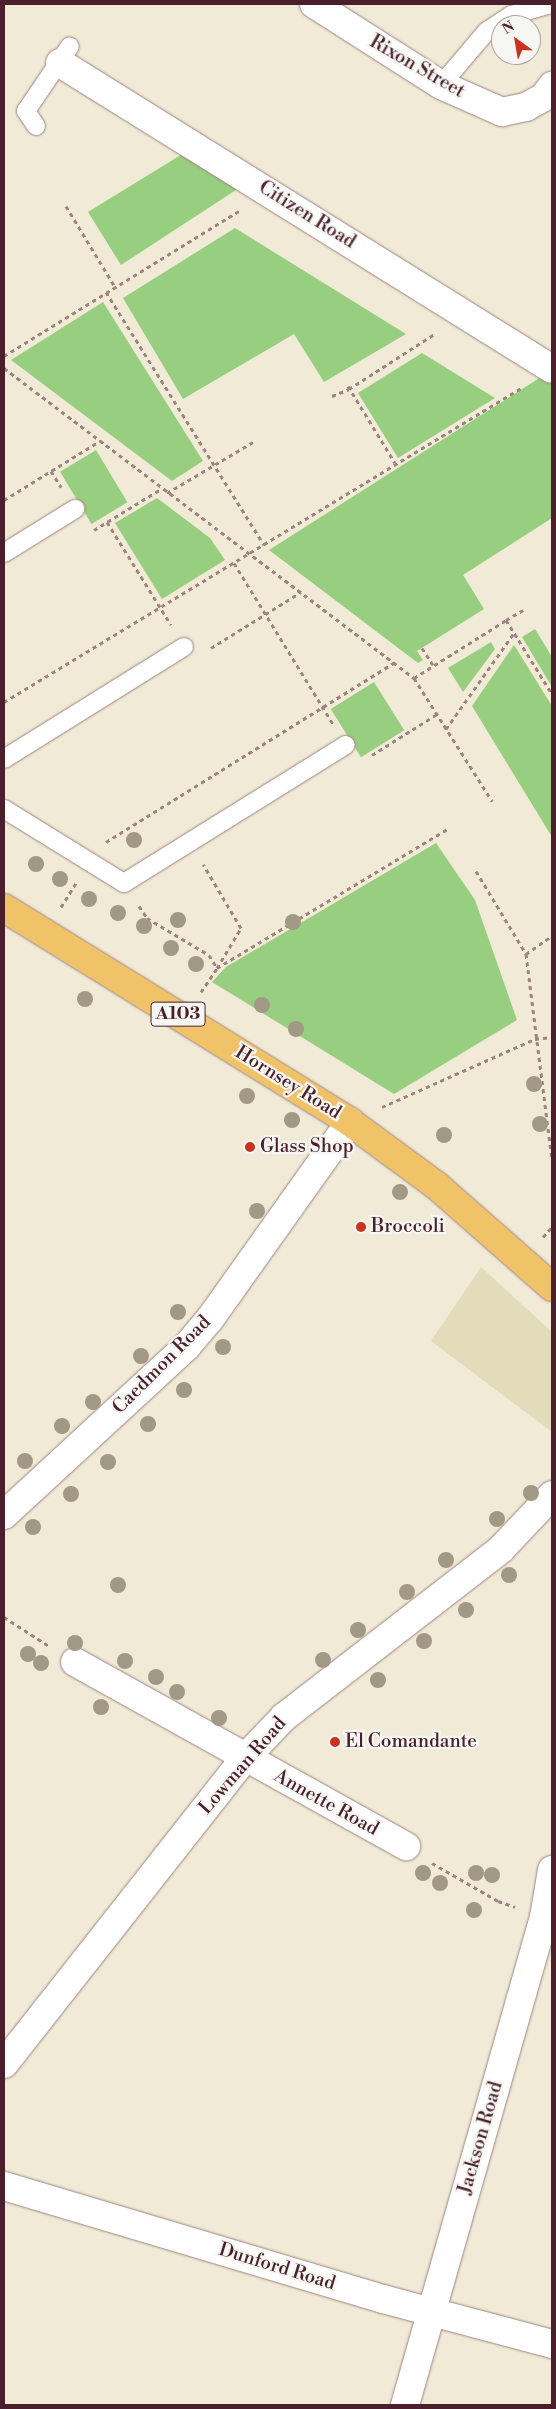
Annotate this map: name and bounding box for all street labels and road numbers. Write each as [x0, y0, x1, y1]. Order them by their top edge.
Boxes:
street label: Rixon Street [365, 31, 469, 103]
street label: Citizen Road [254, 176, 360, 254]
road number: A103 [150, 999, 206, 1030]
street label: Hornsey Road [231, 1041, 345, 1125]
street label: Caedmon Road [108, 1311, 216, 1419]
street label: Lowman Road [195, 1713, 291, 1819]
street label: Annette Road [270, 1765, 382, 1841]
street label: Jackson Road [454, 2079, 508, 2197]
street label: Dunford Road [216, 2238, 338, 2296]

